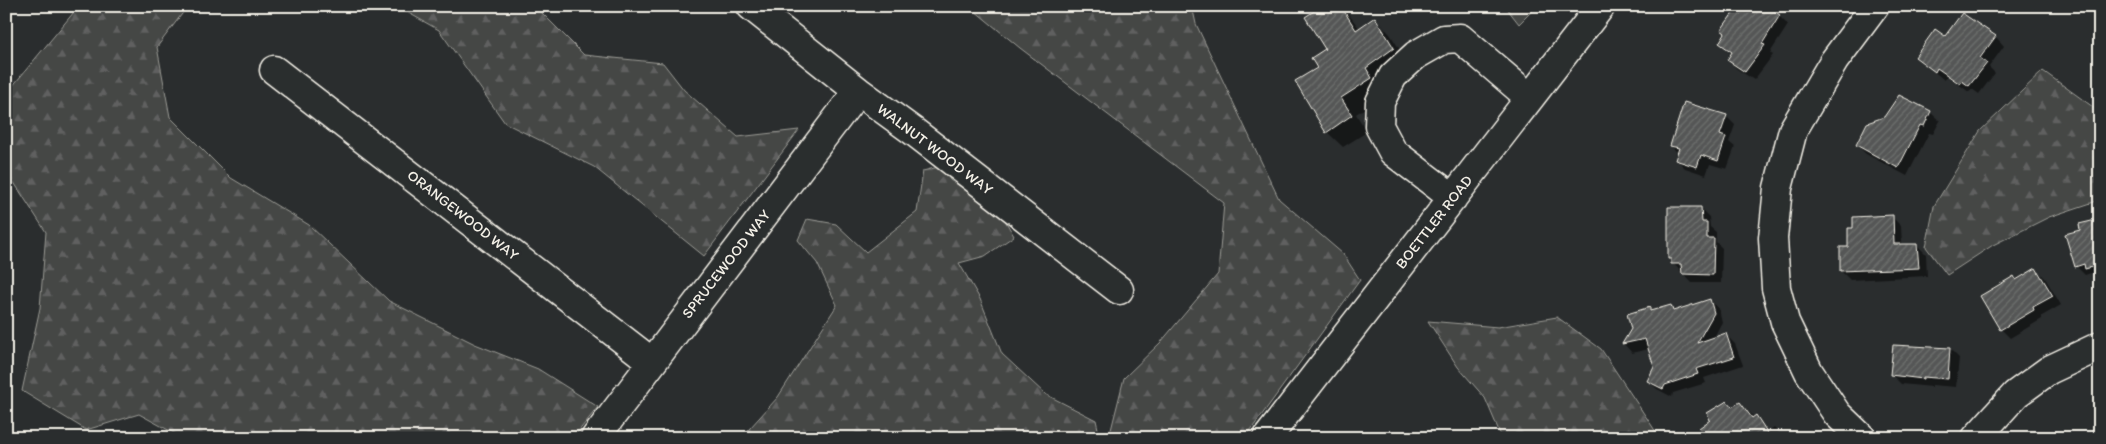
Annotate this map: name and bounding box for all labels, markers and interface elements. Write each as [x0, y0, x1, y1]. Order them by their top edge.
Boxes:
street label: WALNUT WOOD WAY [873, 100, 997, 199]
street label: ORANGEWOOD WAY [404, 166, 523, 264]
street label: BOETTLER ROAD [1392, 171, 1476, 272]
street label: SPRUCEWOOD WAY [678, 206, 774, 322]

